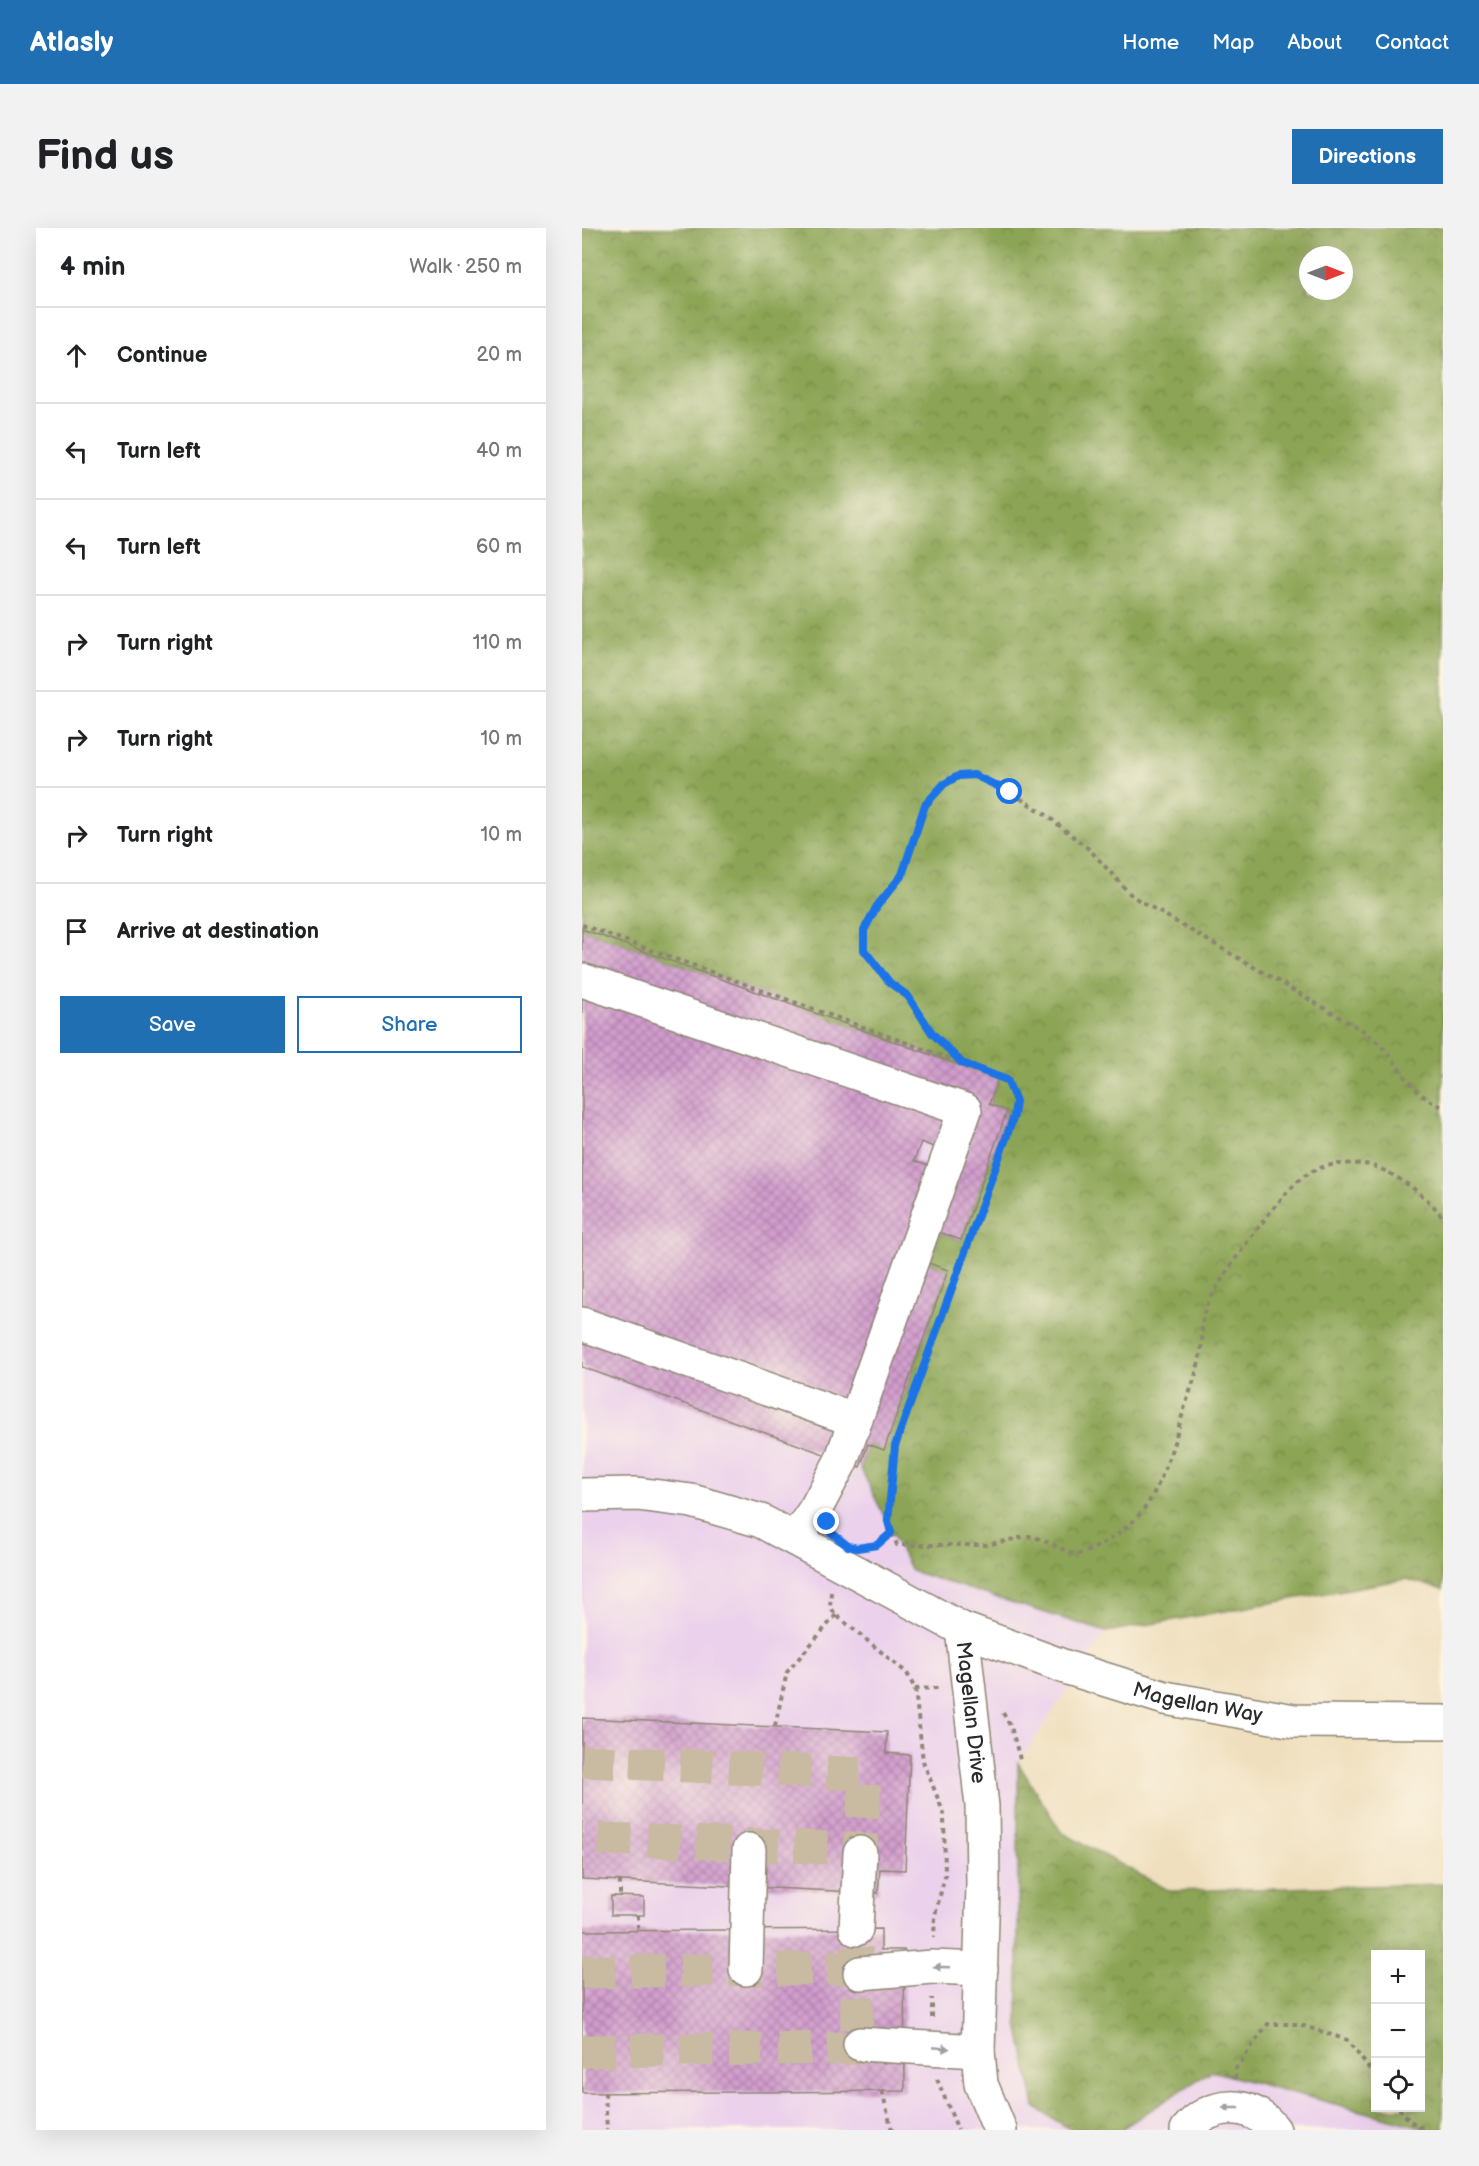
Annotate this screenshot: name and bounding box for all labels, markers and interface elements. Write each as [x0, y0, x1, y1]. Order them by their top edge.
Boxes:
text: Atlasly [30, 26, 113, 59]
text: Home [1122, 30, 1179, 55]
text: Map [1212, 30, 1254, 55]
text: About [1287, 30, 1342, 55]
text: Contact [1375, 30, 1449, 55]
button: Directions [1292, 129, 1443, 184]
text: Find us [36, 131, 174, 182]
north arrow [1299, 246, 1353, 300]
text: 4 min [60, 252, 125, 283]
text: Walk · 250 m [409, 255, 522, 279]
icon: ahead [60, 339, 93, 372]
text: Continue [117, 342, 207, 369]
text: 20 m [477, 343, 522, 367]
icon: left [60, 435, 93, 468]
text: Turn left [117, 438, 201, 465]
text: 40 m [476, 439, 522, 463]
icon: left [60, 531, 93, 564]
text: Turn left [117, 534, 201, 561]
text: 60 m [476, 535, 522, 559]
icon: right [60, 627, 93, 660]
text: Turn right [117, 630, 213, 657]
text: 110 m [473, 631, 522, 655]
icon: right [60, 723, 93, 756]
text: Turn right [117, 726, 213, 753]
text: 10 m [481, 727, 522, 751]
route start [996, 778, 1022, 804]
icon: right [60, 819, 93, 852]
text: Turn right [117, 822, 213, 849]
text: 10 m [481, 823, 522, 847]
icon: arrive [60, 915, 93, 948]
text: Arrive at destination [117, 918, 319, 945]
button: Save [60, 996, 285, 1053]
button: Share [297, 996, 522, 1053]
route end [813, 1508, 839, 1534]
street label: Magellan Drive [951, 1640, 992, 1785]
street label: Magellan Way [1130, 1676, 1265, 1728]
map controls [1371, 1950, 1425, 2112]
button: + [1371, 1950, 1425, 2004]
one-way arrow [933, 1962, 952, 1972]
button: − [1371, 2004, 1425, 2058]
one-way arrow [932, 2043, 951, 2053]
button: locate [1371, 2058, 1425, 2112]
one-way arrow [1221, 2103, 1240, 2113]

